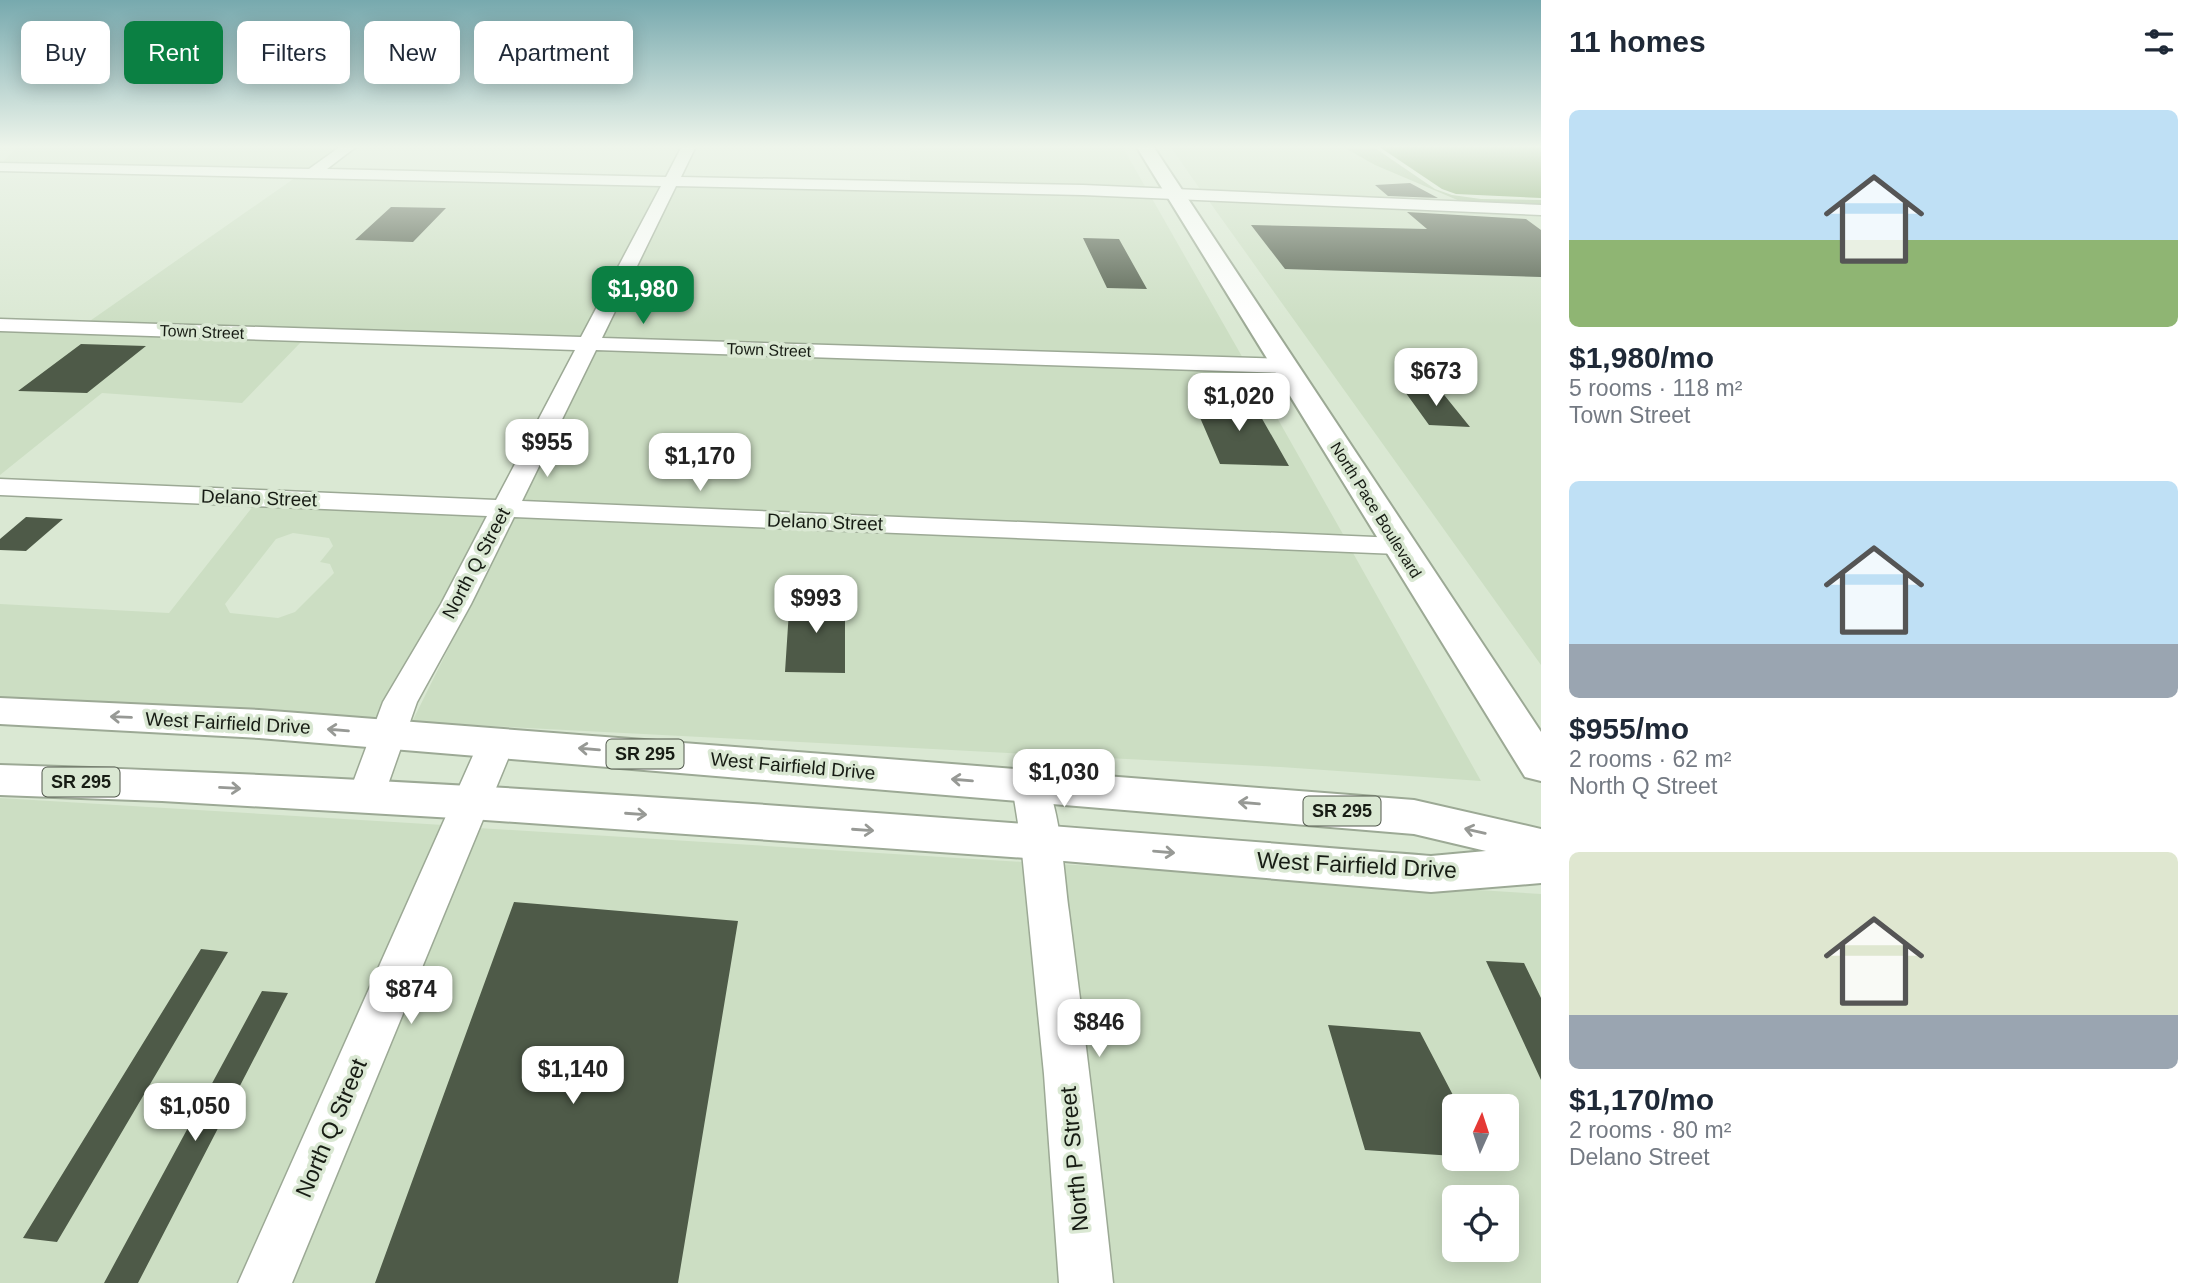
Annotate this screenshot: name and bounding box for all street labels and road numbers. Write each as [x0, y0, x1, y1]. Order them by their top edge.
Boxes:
street label: Town Street [159, 322, 245, 342]
street label: Town Street [726, 340, 812, 360]
street label: North Pace Boulevard [1327, 439, 1425, 581]
street label: Delano Street [201, 485, 318, 511]
street label: North Q Street [438, 503, 514, 622]
street label: Delano Street [767, 509, 884, 535]
street label: West Fairfield Drive [145, 708, 311, 738]
road number: SR 295 [606, 740, 684, 768]
street label: West Fairfield Drive [710, 748, 876, 784]
road number: SR 295 [42, 768, 119, 796]
road number: SR 295 [1304, 796, 1380, 826]
street label: West Fairfield Drive [1256, 847, 1458, 883]
street label: North Q Street [290, 1054, 372, 1201]
street label: North P Street [1055, 1085, 1093, 1233]

